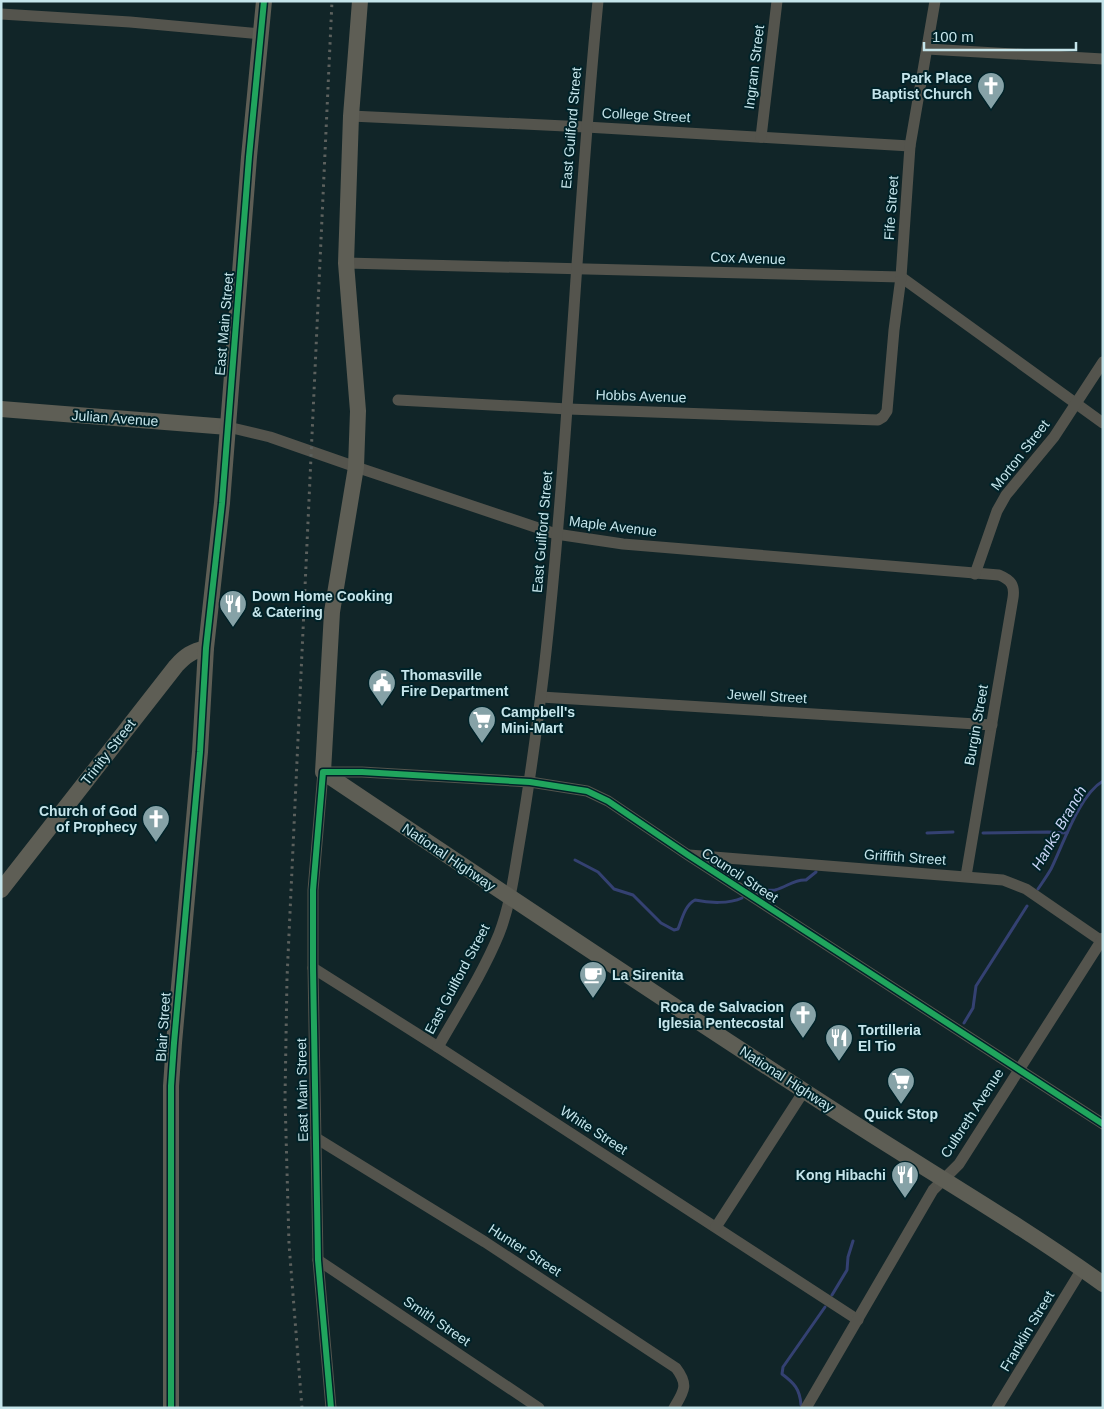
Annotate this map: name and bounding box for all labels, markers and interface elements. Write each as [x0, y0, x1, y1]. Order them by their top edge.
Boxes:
scale bar [924, 20, 1076, 52]
street label: Ingram Street [741, 24, 767, 110]
text: 100 m [932, 28, 974, 45]
street label: East Guilford Street [558, 66, 584, 190]
place label: Park Place Baptist Church [872, 70, 972, 102]
church icon: Park Place Baptist Church [976, 71, 1006, 110]
street label: College Street [601, 105, 691, 125]
street label: Fife Street [881, 175, 901, 241]
street label: Cox Avenue [710, 249, 786, 267]
street label: East Main Street [212, 272, 236, 376]
street label: Hobbs Avenue [595, 386, 687, 406]
street label: Julian Avenue [71, 407, 159, 429]
street label: Morton Street [988, 417, 1052, 493]
street label: East Guilford Street [529, 470, 555, 594]
street label: Maple Avenue [568, 513, 658, 539]
place label: Down Home Cooking & Catering [252, 588, 393, 620]
restaurant icon: Down Home Cooking & Catering [218, 589, 248, 628]
place label: Thomasville Fire Department [401, 667, 509, 699]
public building icon: Thomasville Fire Department [367, 668, 397, 707]
street label: Burgin Street [961, 683, 991, 767]
street label: Jewell Street [727, 686, 808, 706]
place label: Campbell's Mini-Mart [501, 704, 575, 736]
supermarket icon: Campbell's Mini-Mart [467, 705, 497, 744]
street label: Trinity Street [77, 716, 139, 788]
water label: Hanks Branch [1028, 783, 1089, 873]
place label: Church of God of Prophecy [39, 803, 137, 835]
church icon: Church of God of Prophecy [141, 804, 171, 843]
street label: National Highway [399, 820, 499, 894]
street label: Council Street [699, 844, 781, 906]
street label: Griffith Street [863, 846, 947, 868]
street label: East Guilford Street [421, 921, 493, 1037]
cafe icon: La Sirenita [578, 960, 608, 999]
place label: La Sirenita [612, 967, 684, 983]
street label: Blair Street [153, 992, 173, 1062]
place label: Roca de Salvacion Iglesia Pentecostal [658, 999, 784, 1031]
church icon: Roca de Salvacion Iglesia Pentecostal [788, 1000, 818, 1039]
place label: Tortilleria El Tio [858, 1022, 921, 1054]
restaurant icon: Tortilleria El Tio [824, 1023, 854, 1062]
street label: East Main Street [293, 1038, 311, 1142]
street label: National Highway [737, 1043, 837, 1115]
street label: Culbreth Avenue [937, 1065, 1007, 1161]
supermarket icon: Quick Stop [886, 1066, 916, 1105]
street label: White Street [557, 1102, 631, 1158]
place label: Quick Stop [864, 1106, 938, 1122]
restaurant icon: Kong Hibachi [890, 1160, 920, 1199]
place label: Kong Hibachi [796, 1167, 886, 1183]
street label: Hunter Street [486, 1221, 564, 1279]
street label: Franklin Street [997, 1288, 1057, 1374]
street label: Smith Street [401, 1293, 473, 1349]

